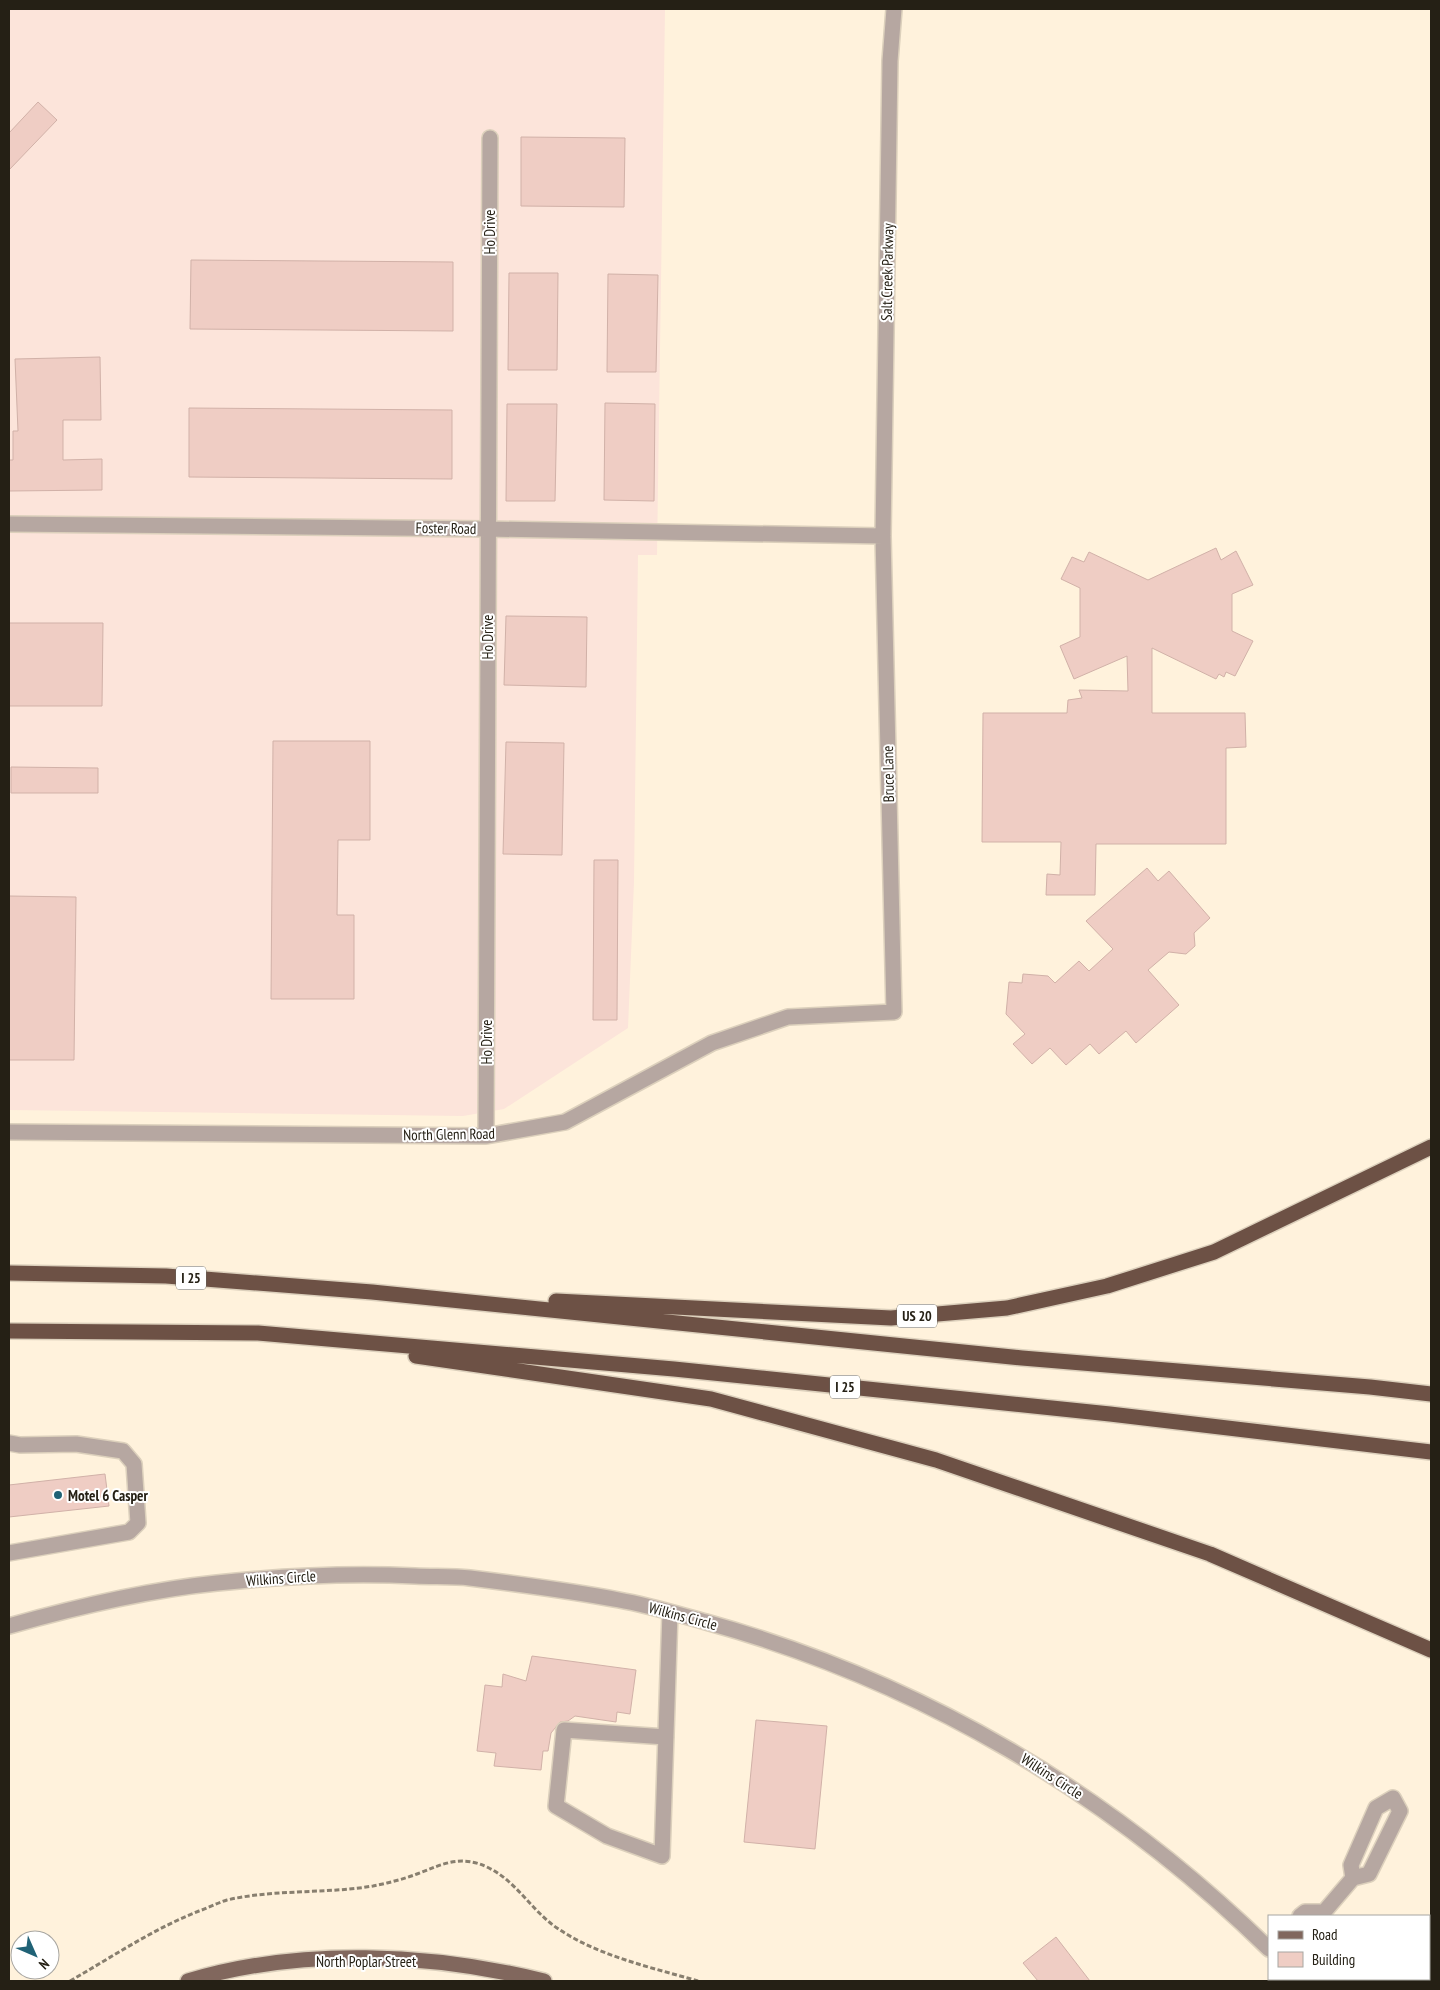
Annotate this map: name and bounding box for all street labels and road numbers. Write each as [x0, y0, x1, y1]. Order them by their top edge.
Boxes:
street label: Ho Drive [480, 210, 499, 254]
street label: Salt Creek Parkway [877, 223, 897, 321]
street label: Foster Road [415, 518, 477, 538]
street label: Ho Drive [478, 615, 497, 659]
street label: Bruce Lane [878, 745, 898, 803]
street label: Ho Drive [477, 1020, 496, 1064]
street label: North Glenn Road [403, 1124, 495, 1144]
road number: I 25 [176, 1266, 206, 1290]
road number: US 20 [897, 1304, 937, 1328]
road number: I 25 [830, 1375, 860, 1398]
street label: Wilkins Circle [245, 1566, 317, 1590]
street label: Wilkins Circle [647, 1598, 719, 1634]
street label: Wilkins Circle [1017, 1749, 1087, 1803]
street label: North Poplar Street [316, 1952, 416, 1971]

